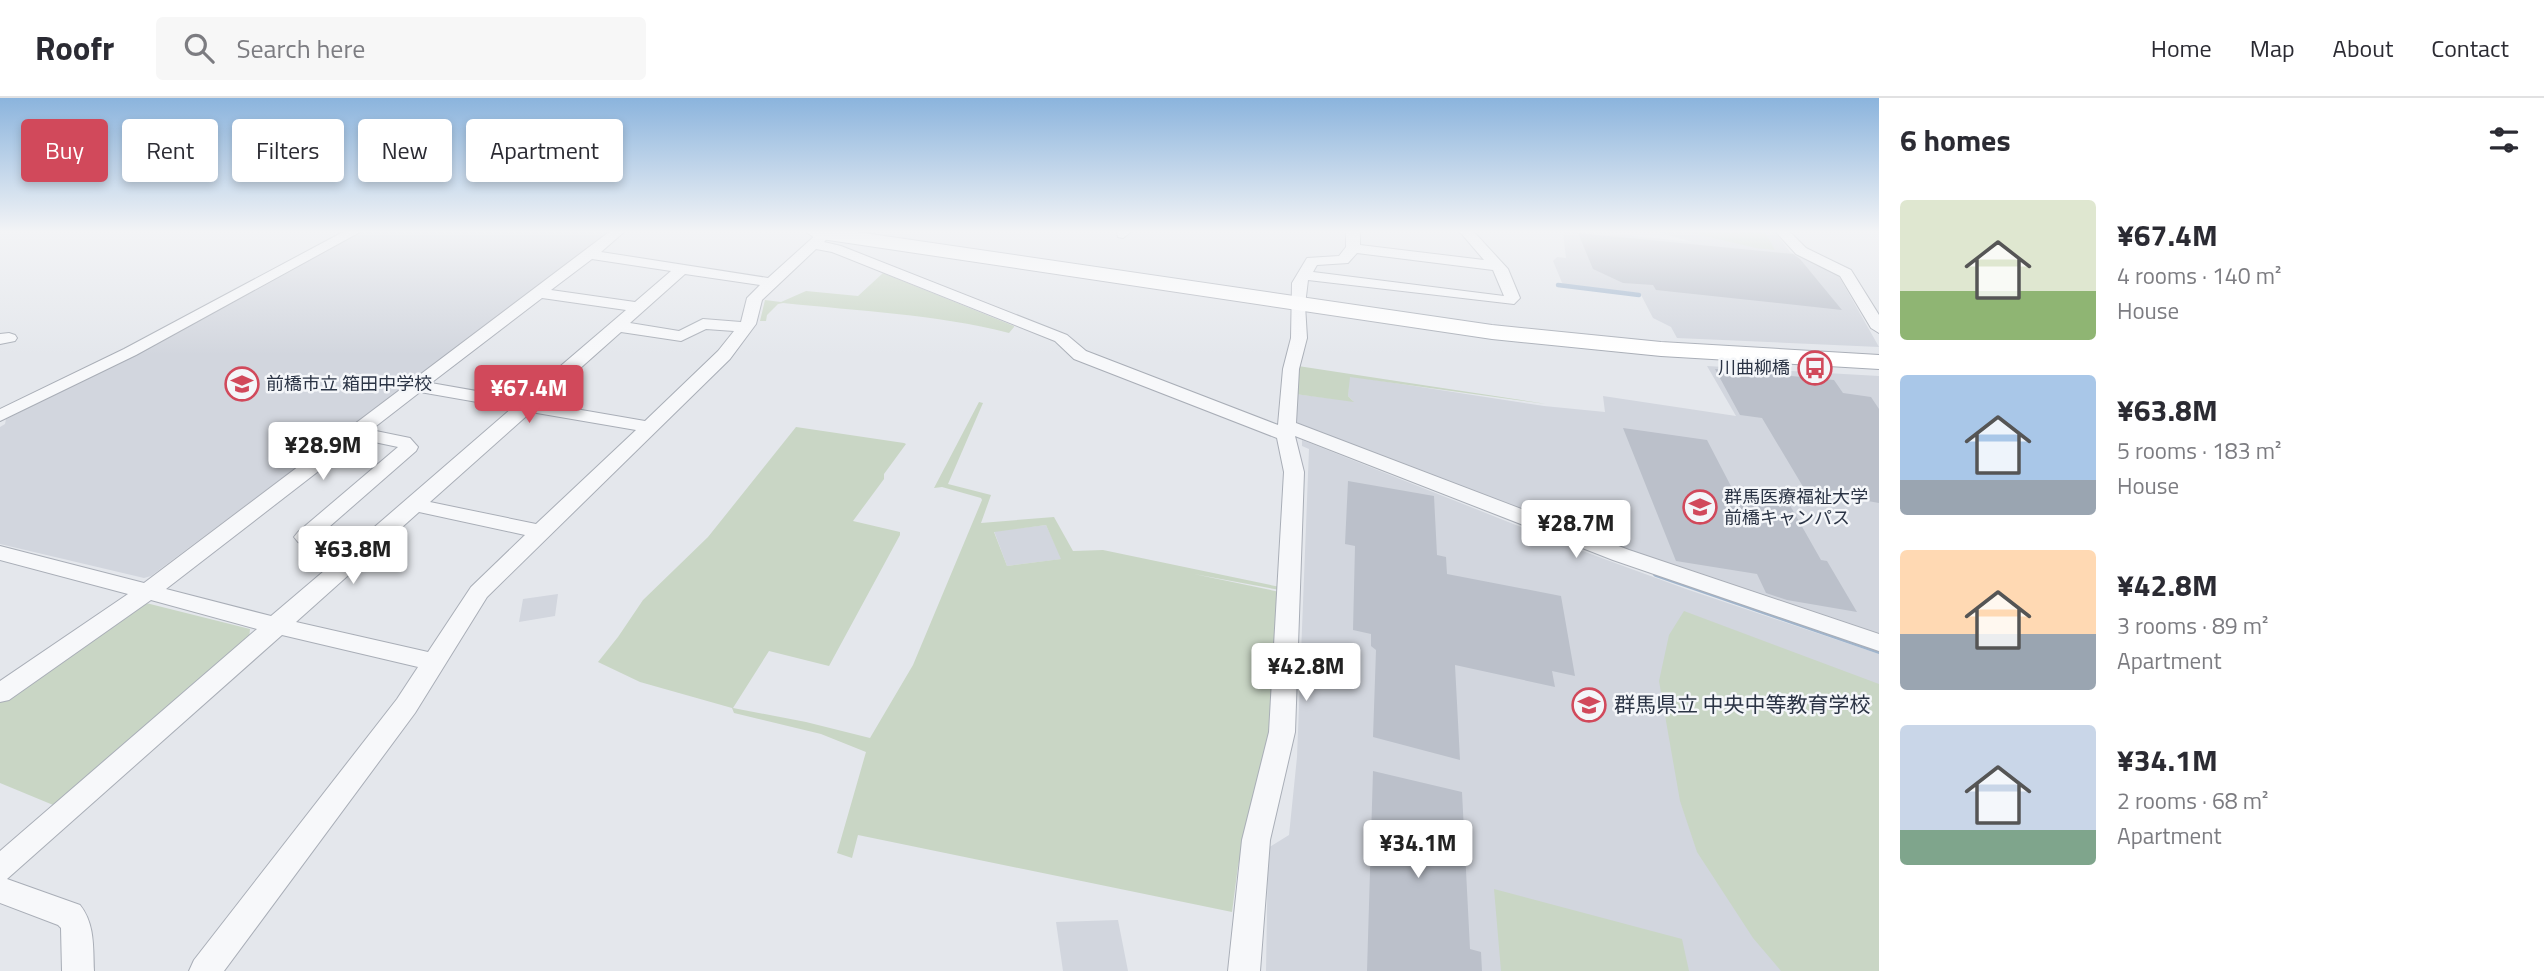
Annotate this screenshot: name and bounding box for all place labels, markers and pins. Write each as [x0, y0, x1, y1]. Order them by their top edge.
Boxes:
bus stop icon: 川曲柳橋 [1796, 349, 1834, 387]
place label: 川曲柳橋 [1718, 354, 1790, 381]
school or university icon: 前橋市立 箱田中学校 [223, 365, 261, 403]
pin: ¥67.4M [472, 366, 586, 425]
place label: 前橋市立 箱田中学校 [266, 370, 432, 397]
pin: ¥28.9M [266, 422, 380, 482]
place label: 群馬医療福祉大学 前橋キャンパス [1724, 483, 1868, 531]
school or university icon: 群馬医療福祉大学 前橋キャンパス [1681, 488, 1719, 526]
pin: ¥28.7M [1519, 500, 1633, 560]
pin: ¥63.8M [296, 526, 410, 586]
pin: ¥42.8M [1249, 644, 1363, 703]
school or university icon: 群馬県立 中央中等教育学校 [1570, 686, 1608, 724]
place label: 群馬県立 中央中等教育学校 [1614, 688, 1871, 720]
pin: ¥34.1M [1361, 820, 1475, 880]

